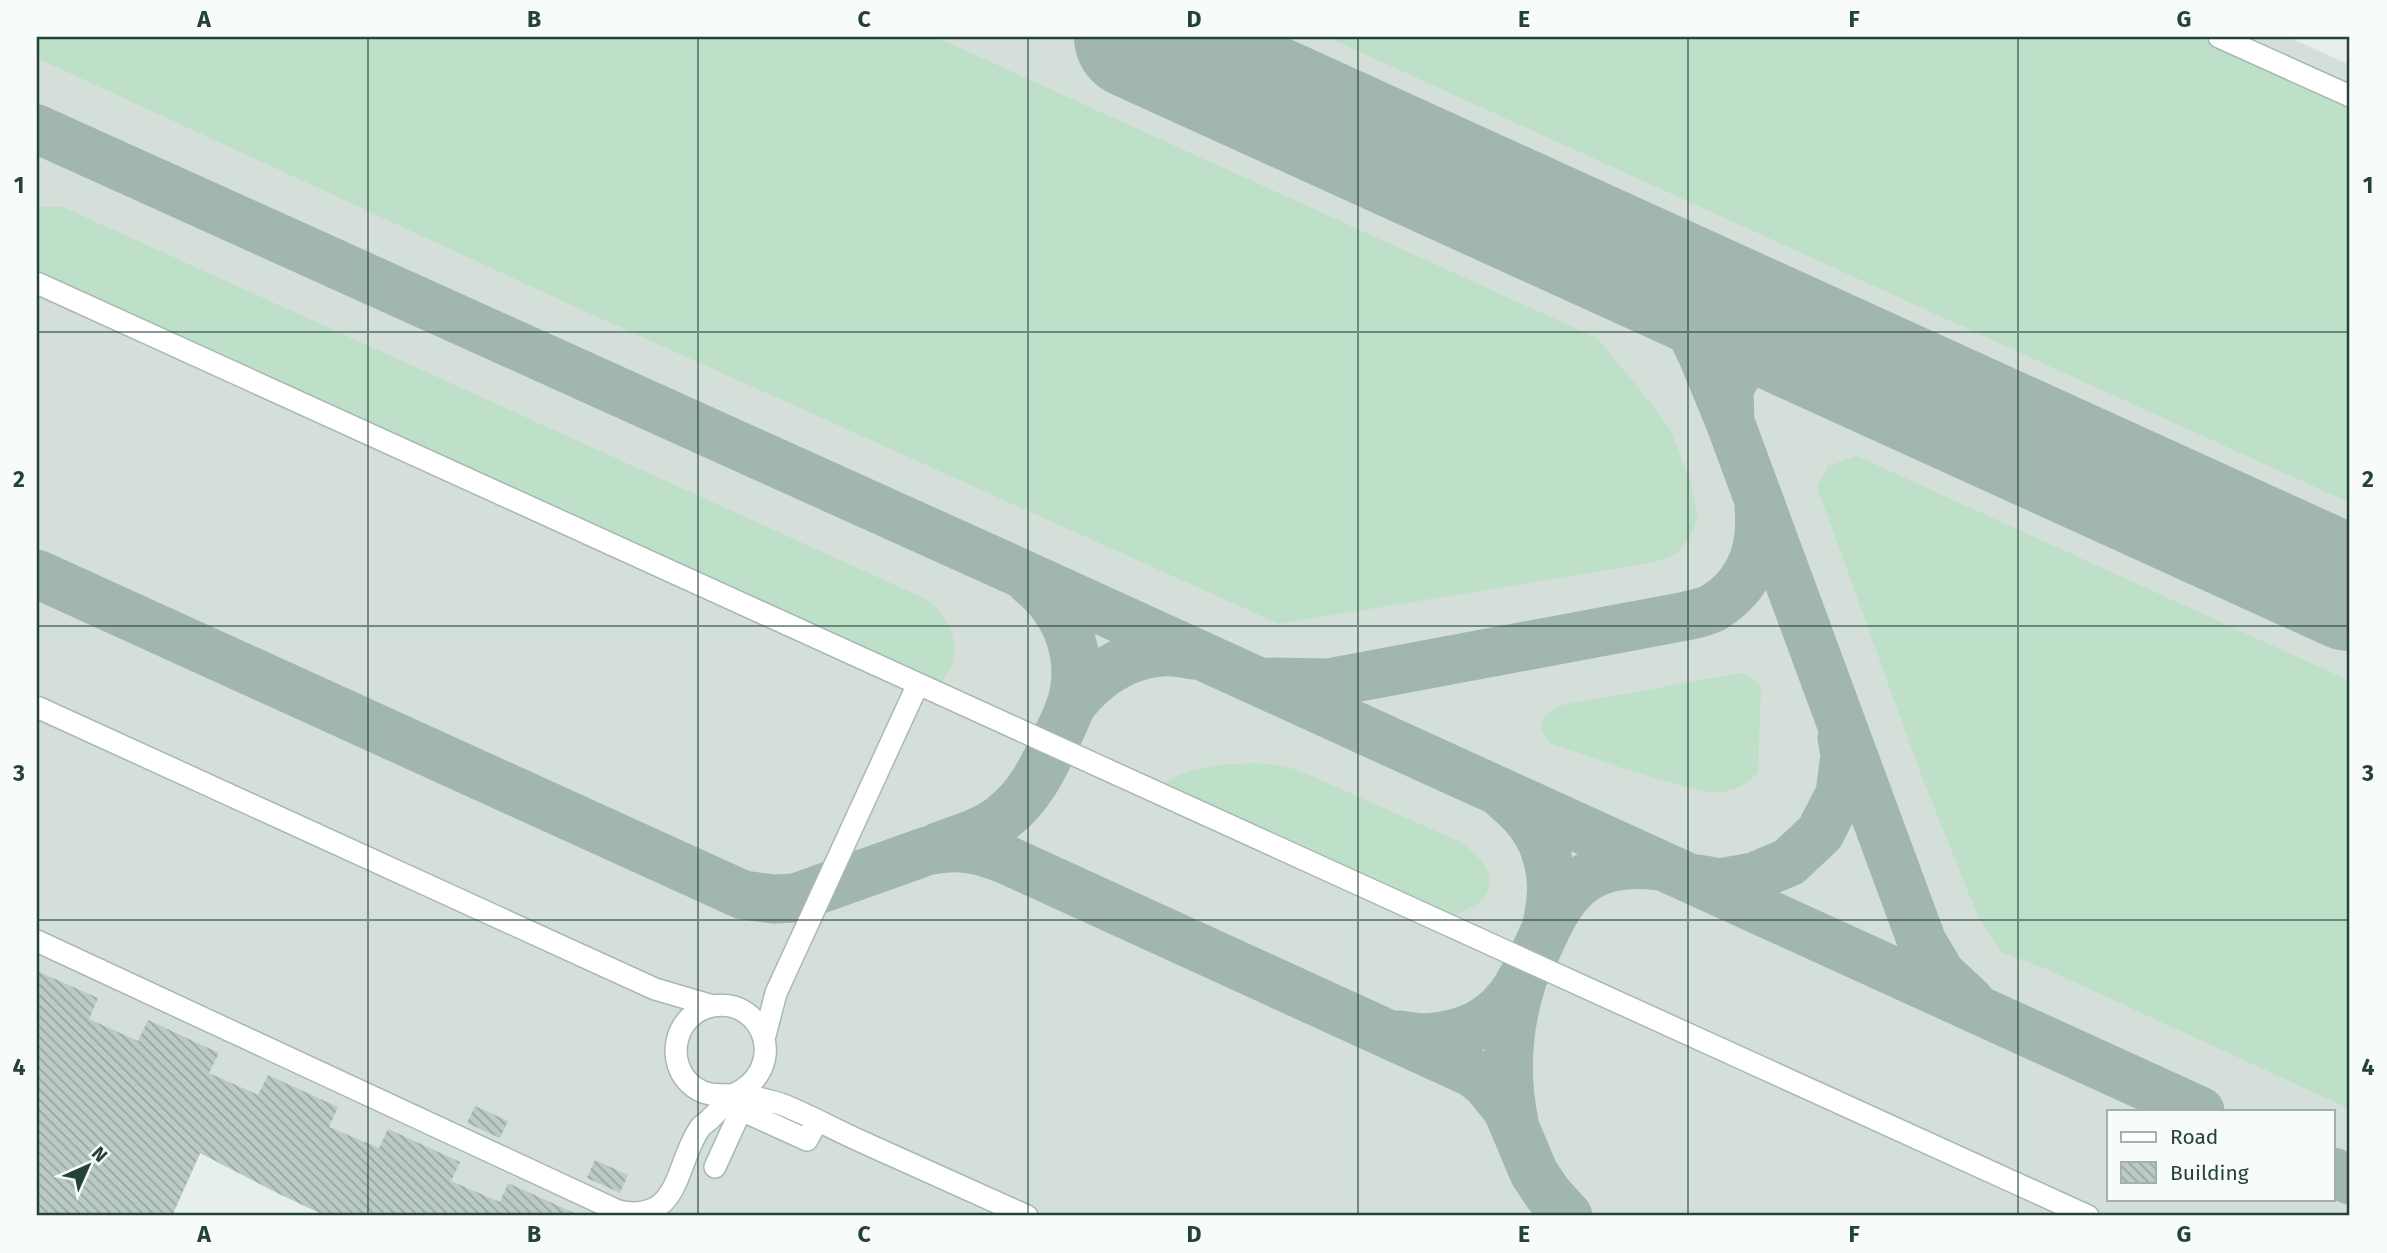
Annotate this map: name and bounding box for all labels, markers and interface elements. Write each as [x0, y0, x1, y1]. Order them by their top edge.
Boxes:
text: A [196, 5, 211, 33]
text: B [527, 5, 541, 33]
text: C [857, 5, 871, 33]
text: D [1187, 5, 1202, 33]
text: E [1518, 5, 1530, 33]
text: F [1848, 5, 1860, 33]
text: G [2177, 5, 2191, 33]
text: 1 [14, 171, 24, 199]
text: 1 [2363, 171, 2373, 199]
text: 2 [13, 465, 25, 493]
text: 2 [2362, 465, 2374, 493]
text: 3 [12, 759, 25, 787]
text: 3 [2361, 759, 2374, 787]
text: 4 [13, 1053, 26, 1081]
text: 4 [2362, 1053, 2375, 1081]
legend [2107, 1110, 2334, 1200]
text: Road [2170, 1124, 2218, 1150]
north arrow [52, 1130, 122, 1200]
text: N [87, 1142, 112, 1167]
text: Building [2170, 1160, 2249, 1186]
text: A [196, 1220, 211, 1248]
text: B [527, 1220, 541, 1248]
text: C [857, 1220, 871, 1248]
text: D [1187, 1220, 1202, 1248]
text: E [1518, 1220, 1530, 1248]
text: F [1848, 1220, 1860, 1248]
text: G [2177, 1220, 2191, 1248]

